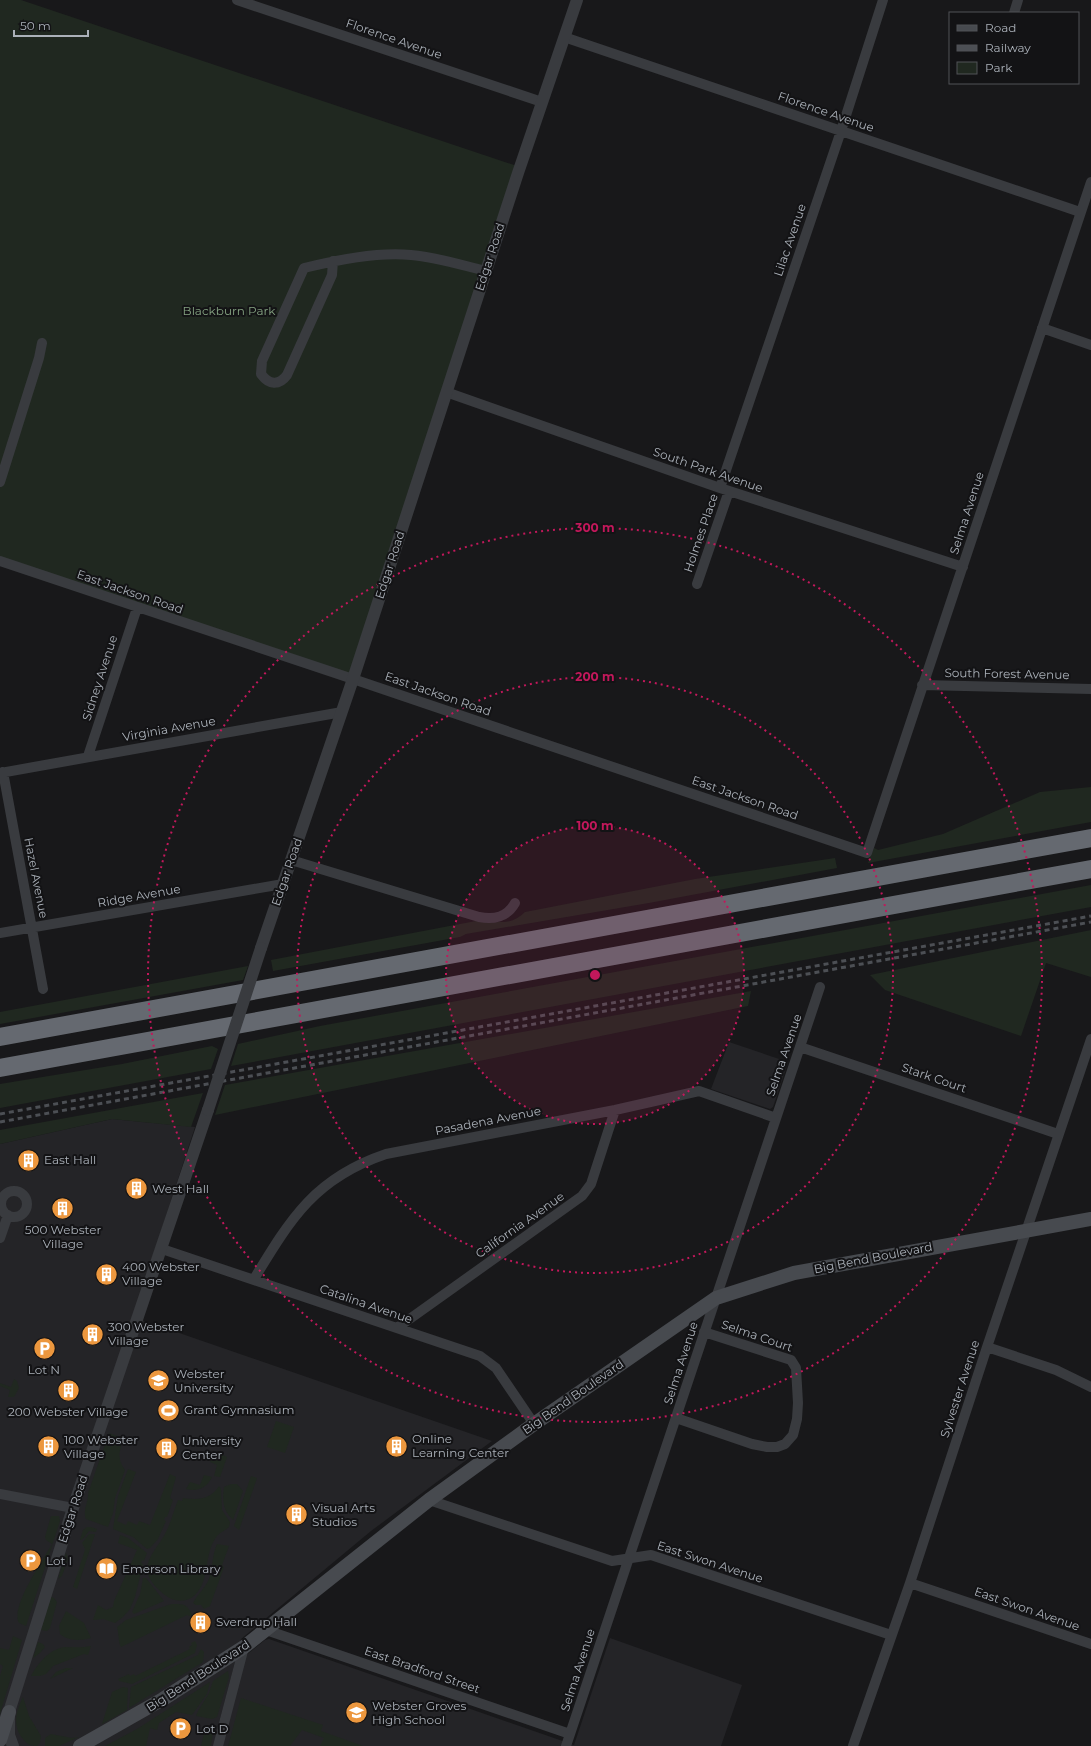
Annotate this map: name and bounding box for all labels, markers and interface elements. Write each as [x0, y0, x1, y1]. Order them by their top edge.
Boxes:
scale bar [14, 12, 88, 38]
legend [949, 12, 1079, 84]
street label: Florence Avenue [344, 15, 444, 62]
text: 50 m [20, 18, 51, 33]
text: Road [985, 20, 1016, 35]
text: Railway [985, 40, 1031, 55]
text: Park [985, 60, 1013, 75]
street label: Florence Avenue [776, 88, 876, 135]
street label: Lilac Avenue [770, 202, 809, 278]
street label: Edgar Road [471, 221, 508, 293]
park label: Blackburn Park [183, 303, 276, 318]
street label: South Park Avenue [651, 444, 765, 495]
street label: Selma Avenue [946, 470, 987, 556]
street label: Holmes Place [680, 491, 721, 574]
text: 300 m [574, 520, 615, 535]
street label: Edgar Road [371, 529, 408, 601]
street label: East Jackson Road [75, 566, 185, 617]
street label: Sidney Avenue [79, 633, 120, 722]
street label: South Forest Avenue [944, 665, 1070, 682]
street label: East Jackson Road [383, 668, 493, 719]
text: 200 m [575, 669, 615, 684]
street label: Virginia Avenue [121, 713, 217, 744]
street label: East Jackson Road [690, 772, 800, 823]
text: 100 m [577, 818, 613, 833]
street label: Hazel Avenue [21, 836, 52, 919]
street label: Edgar Road [268, 836, 305, 908]
street label: Ridge Avenue [96, 881, 182, 910]
centre of rings [588, 968, 602, 982]
street label: Selma Avenue [762, 1012, 805, 1098]
street label: Stark Court [900, 1059, 969, 1096]
street label: Pasadena Avenue [434, 1103, 542, 1138]
building icon: East Hall [15, 1147, 41, 1173]
place label: East Hall [44, 1152, 96, 1167]
building icon: West Hall [123, 1176, 149, 1202]
place label: West Hall [152, 1181, 209, 1196]
street label: California Avenue [472, 1188, 567, 1261]
building icon: 500 Webster Village [50, 1196, 76, 1222]
place label: 500 Webster Village [25, 1222, 101, 1251]
street label: Big Bend Boulevard [812, 1239, 933, 1276]
place label: 400 Webster Village [122, 1259, 200, 1288]
building icon: 400 Webster Village [94, 1261, 120, 1287]
street label: Catalina Avenue [318, 1281, 415, 1326]
street label: Selma Court [720, 1316, 795, 1355]
place label: 300 Webster Village [108, 1319, 185, 1348]
street label: Selma Avenue [660, 1320, 701, 1406]
building icon: 300 Webster Village [80, 1321, 106, 1347]
parking icon: Lot N [31, 1336, 57, 1362]
street label: Sylvester Avenue [937, 1338, 982, 1440]
street label: Big Bend Boulevard [519, 1356, 626, 1437]
place label: Lot N [28, 1362, 60, 1377]
place label: Webster University [174, 1366, 234, 1395]
school or university icon: Webster University [145, 1368, 171, 1394]
building icon: 200 Webster Village [55, 1378, 81, 1404]
sports icon: Grant Gymnasium [156, 1397, 182, 1423]
place label: Grant Gymnasium [184, 1402, 294, 1417]
place label: 200 Webster Village [8, 1404, 128, 1419]
place label: Online Learning Center [412, 1431, 509, 1460]
place label: 100 Webster Village [64, 1432, 138, 1461]
place label: University Center [182, 1433, 242, 1462]
building icon: Online Learning Center [384, 1433, 410, 1459]
building icon: 100 Webster Village [36, 1434, 62, 1460]
building icon: University Center [153, 1435, 179, 1461]
street label: Edgar Road [54, 1473, 91, 1545]
place label: Visual Arts Studios [312, 1500, 375, 1529]
building icon: Visual Arts Studios [283, 1502, 309, 1528]
street label: East Swon Avenue [655, 1537, 765, 1586]
parking icon: Lot I [18, 1548, 44, 1574]
place label: Lot I [46, 1553, 72, 1568]
library icon: Emerson Library [93, 1556, 119, 1582]
place label: Emerson Library [122, 1561, 221, 1576]
street label: East Swon Avenue [972, 1583, 1082, 1634]
building icon: Sverdrup Hall [188, 1609, 214, 1635]
place label: Sverdrup Hall [216, 1614, 297, 1629]
street label: Selma Avenue [557, 1627, 598, 1713]
street label: Big Bend Boulevard [143, 1636, 252, 1715]
street label: East Bradford Street [362, 1643, 482, 1696]
place label: Webster Groves High School [372, 1698, 467, 1727]
school or university icon: Webster Groves High School [343, 1700, 369, 1726]
parking icon: Lot D [168, 1716, 194, 1742]
place label: Lot D [196, 1721, 229, 1736]

